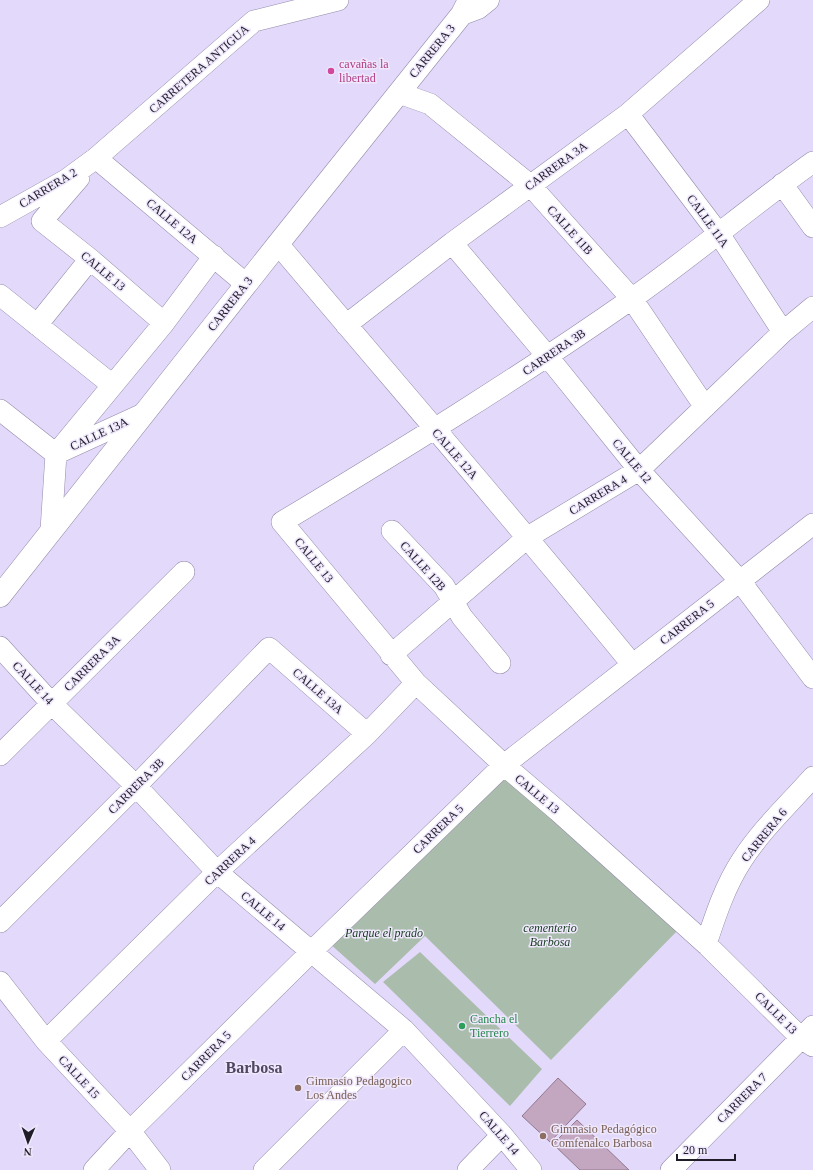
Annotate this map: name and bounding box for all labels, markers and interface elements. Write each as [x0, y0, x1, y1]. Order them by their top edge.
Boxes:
street label: CARRERA 3 [406, 21, 458, 81]
street label: CARRETERA ANTIGUA [146, 22, 252, 116]
place label: cavañas la libertad [339, 57, 389, 85]
marker: cavañas la libertad [326, 66, 336, 76]
street label: CARRERA 3A [522, 138, 590, 193]
street label: CARRERA 2 [17, 165, 79, 211]
street label: CALLE 11A [684, 192, 732, 250]
street label: CALLE 12A [144, 196, 201, 247]
street label: CALLE 11B [544, 203, 596, 257]
street label: CALLE 13 [78, 248, 128, 294]
street label: CARRERA 3 [204, 274, 256, 334]
street label: CARRERA 3B [520, 326, 588, 378]
street label: CALLE 13A [68, 414, 131, 454]
street label: CALLE 12A [429, 426, 481, 482]
street label: CALLE 12 [609, 436, 655, 486]
street label: CARRERA 4 [567, 472, 629, 518]
street label: CALLE 13 [292, 535, 336, 585]
street label: CALLE 12B [397, 538, 449, 594]
street label: CARRERA 5 [657, 596, 717, 648]
street label: CARRERA 3A [61, 632, 123, 694]
street label: CALLE 14 [10, 659, 56, 707]
street label: CALLE 13A [290, 665, 346, 717]
street label: CARRERA 3B [105, 755, 167, 817]
street label: CALLE 13 [512, 771, 562, 817]
street label: CARRERA 5 [410, 801, 466, 857]
street label: CARRERA 6 [738, 805, 790, 865]
street label: CARRERA 4 [201, 834, 259, 888]
street label: CALLE 14 [238, 888, 288, 934]
park label: cementerio Barbosa [523, 921, 577, 949]
park label: Parque el prado [344, 926, 423, 940]
street label: CALLE 13 [752, 989, 800, 1037]
place label: Cancha el Tierrero [470, 1012, 518, 1040]
marker: Cancha el Tierrero [457, 1021, 467, 1031]
street label: CARRERA 5 [178, 1028, 234, 1084]
street label: CALLE 15 [56, 1053, 102, 1101]
district label: Barbosa [226, 1059, 282, 1076]
street label: CARRERA 7 [714, 1070, 770, 1126]
place label: Gimnasio Pedagogico Los Andes [306, 1074, 412, 1102]
marker: Gimnasio Pedagogico Los Andes [293, 1083, 303, 1093]
street label: CALLE 14 [476, 1108, 522, 1158]
north arrow [8, 1122, 48, 1162]
place label: Gimnasio Pedagógico Comfenalco Barbosa [551, 1122, 657, 1150]
marker: Gimnasio Pedagógico Comfenalco Barbosa [538, 1131, 548, 1141]
scale bar [677, 1136, 735, 1162]
text: 20 m [683, 1143, 708, 1157]
text: N [23, 1146, 32, 1158]

